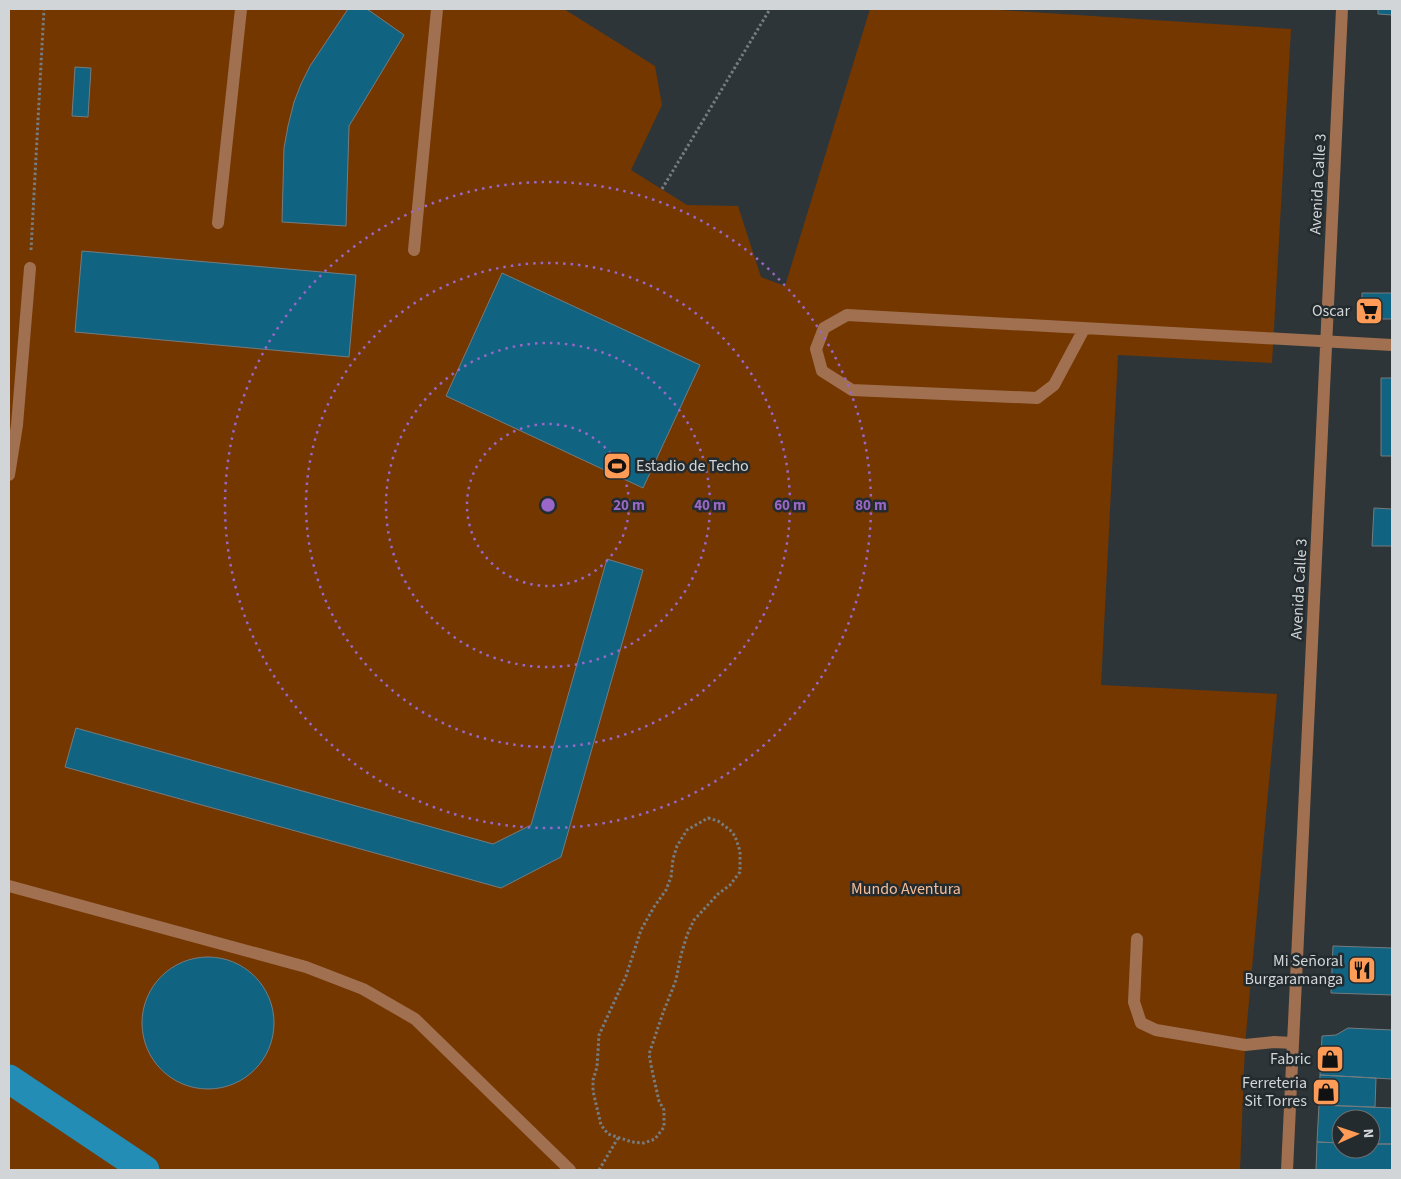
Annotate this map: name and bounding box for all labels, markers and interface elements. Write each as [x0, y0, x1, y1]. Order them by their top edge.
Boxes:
street label: Avenida Calle 3 [1304, 133, 1332, 235]
supermarket icon: Oscar [1354, 296, 1384, 326]
place label: Oscar [1312, 300, 1350, 322]
sports icon: Estadio de Techo [602, 451, 632, 481]
place label: Estadio de Techo [636, 455, 749, 477]
text: 20 m [613, 495, 645, 516]
text: 40 m [694, 495, 726, 516]
text: 60 m [774, 495, 806, 516]
text: 80 m [855, 495, 887, 516]
centre of rings [539, 496, 557, 514]
street label: Avenida Calle 3 [1285, 538, 1313, 640]
park label: Mundo Aventura [851, 878, 961, 900]
place label: Mi Señoral Burgaramanga [1244, 950, 1343, 990]
restaurant icon: Mi Señoral Burgaramanga [1347, 955, 1377, 985]
shop icon: Fabric [1315, 1044, 1345, 1074]
place label: Fabric [1270, 1048, 1311, 1070]
place label: Ferreteria Sit Torres [1242, 1072, 1307, 1112]
shop icon: Ferreteria Sit Torres [1311, 1077, 1341, 1107]
north arrow [1331, 1109, 1381, 1159]
text: N [1358, 1128, 1378, 1139]

